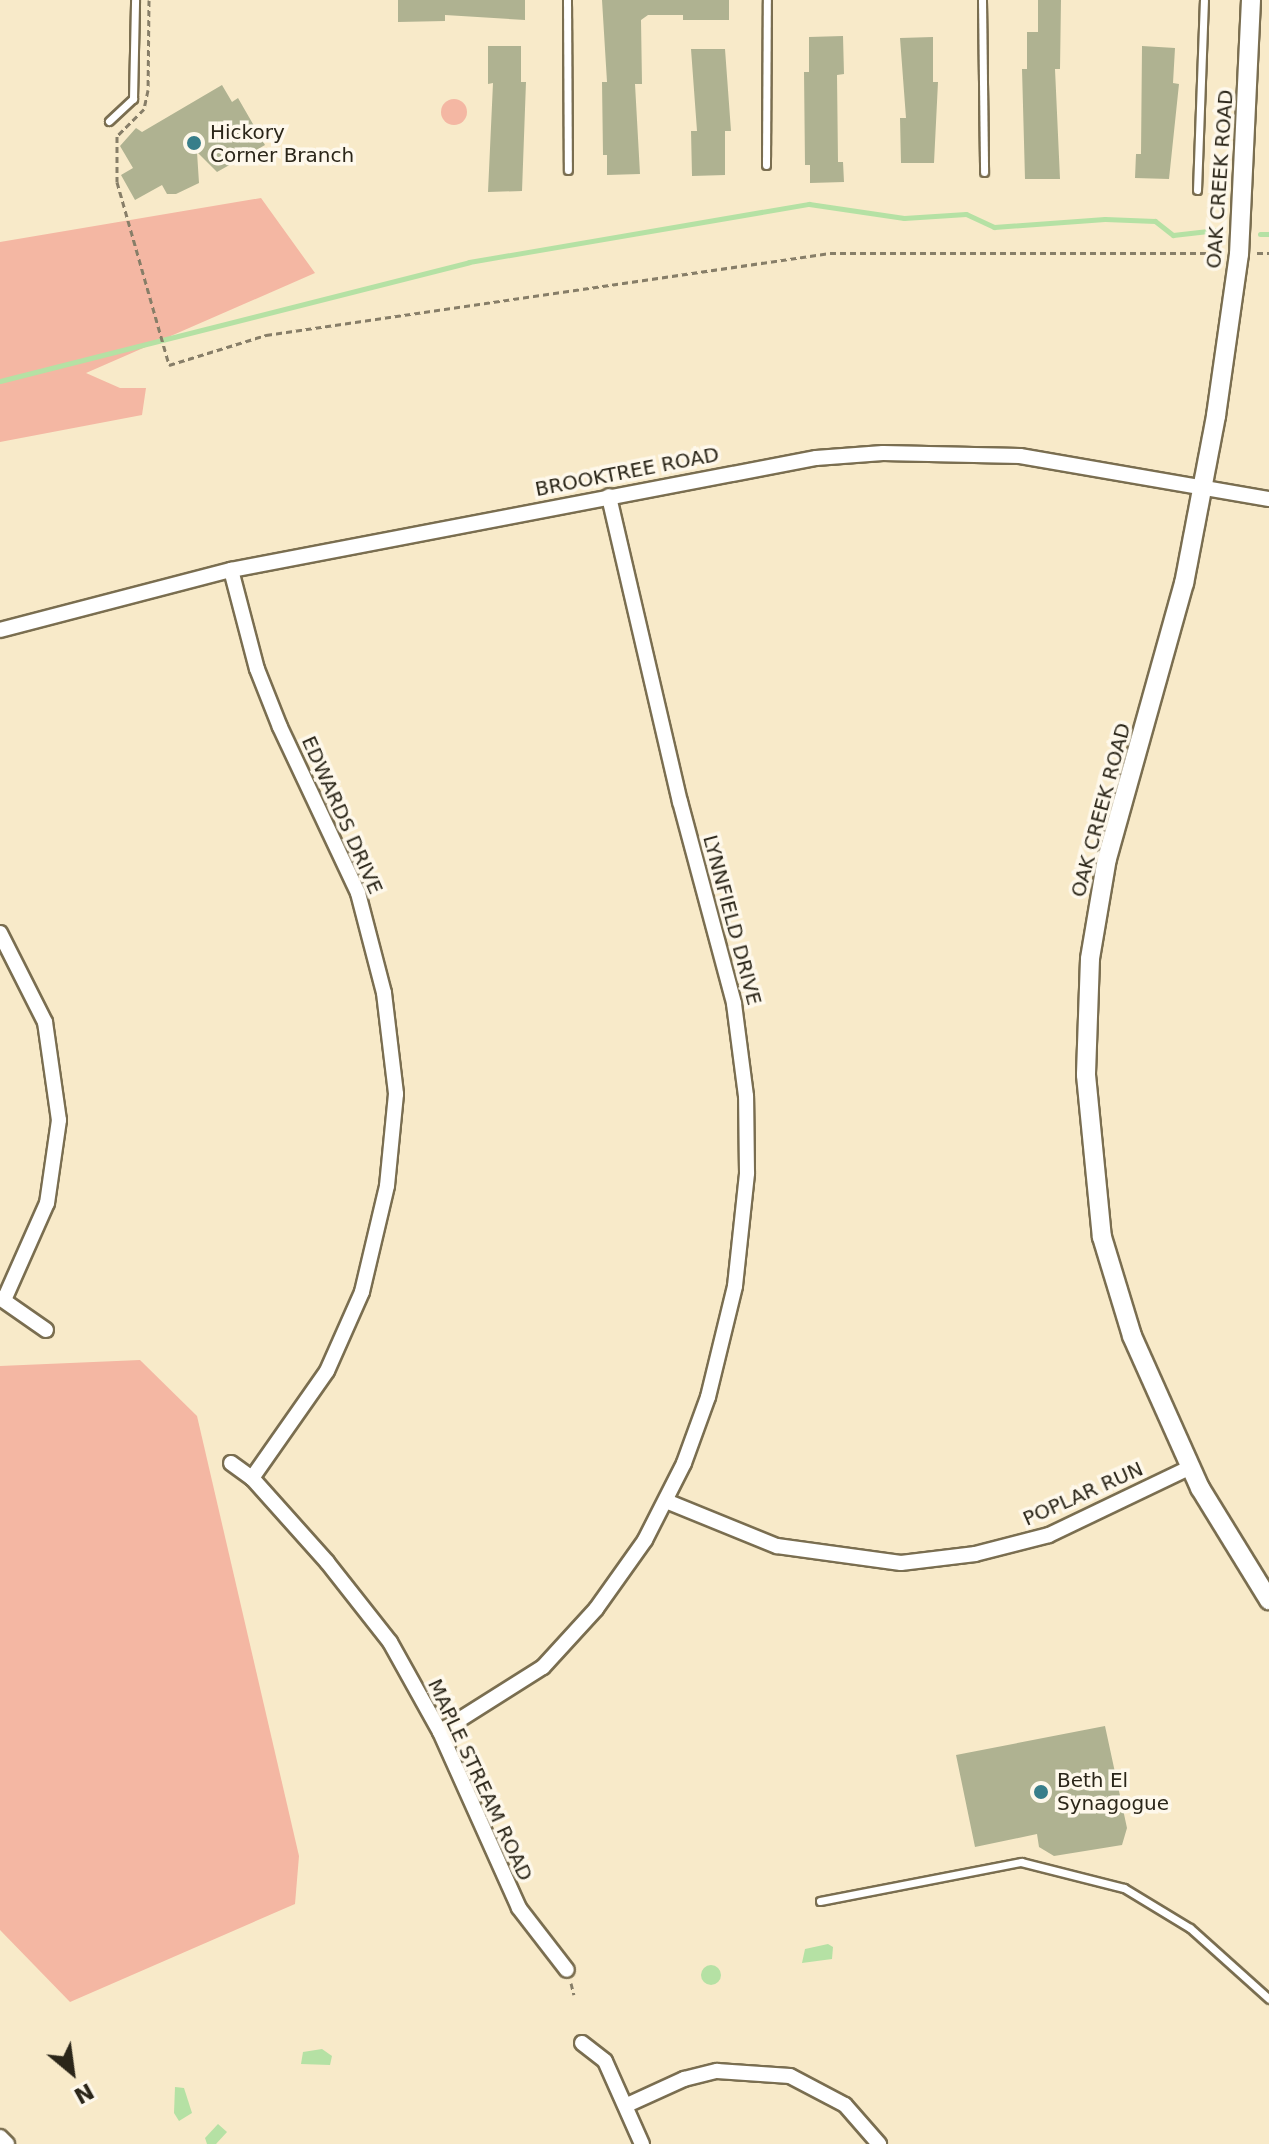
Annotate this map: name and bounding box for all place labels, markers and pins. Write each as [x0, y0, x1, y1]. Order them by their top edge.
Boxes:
place label: Hickory Corner Branch [210, 120, 354, 167]
marker: Hickory Corner Branch [185, 134, 203, 152]
place label: Beth El Synagogue [1057, 1768, 1169, 1815]
marker: Beth El Synagogue [1032, 1783, 1050, 1801]

